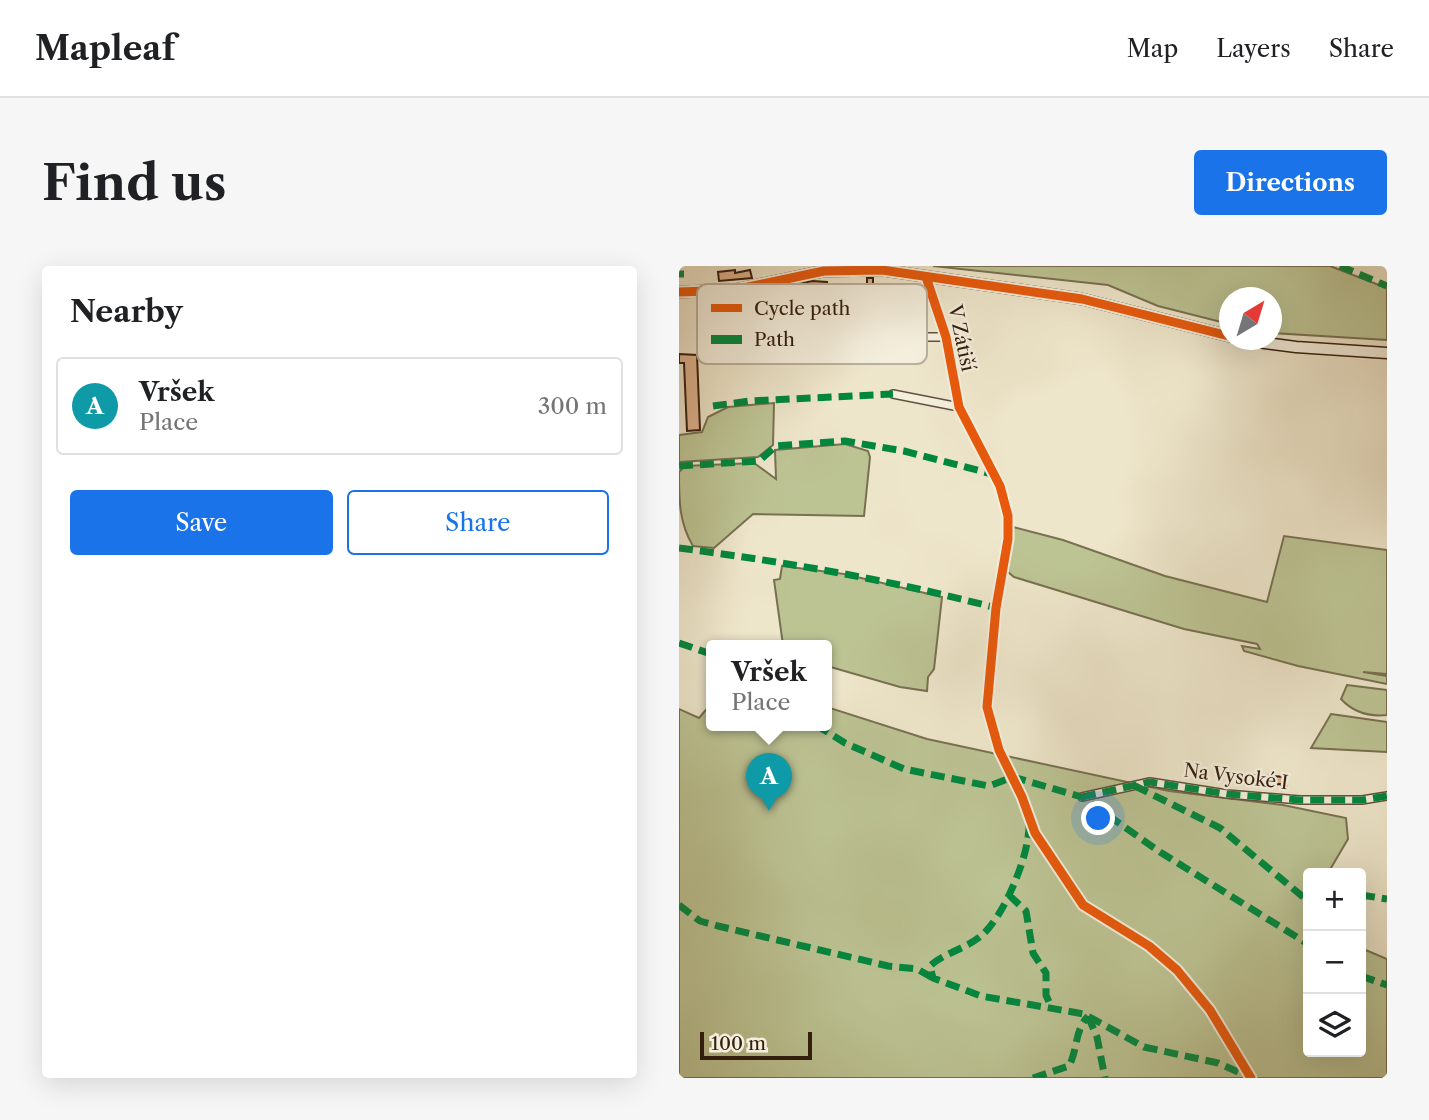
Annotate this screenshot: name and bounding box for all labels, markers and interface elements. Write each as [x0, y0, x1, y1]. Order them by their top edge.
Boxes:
text: Mapleaf [35, 28, 175, 69]
text: Map [1127, 34, 1178, 63]
text: Layers [1216, 34, 1291, 63]
text: Share [1329, 34, 1394, 63]
button: Directions [1194, 150, 1387, 215]
text: Find us [42, 152, 226, 213]
legend [697, 284, 927, 364]
north arrow [1219, 287, 1282, 350]
text: Nearby [70, 293, 183, 330]
text: Cycle path [754, 297, 850, 320]
street label: V Zátiší [943, 302, 980, 374]
text: Path [754, 328, 795, 351]
text: Vršek [139, 376, 214, 408]
text: A [86, 392, 104, 420]
text: 300 m [538, 392, 607, 420]
text: Place [139, 408, 198, 436]
button: Save [70, 490, 333, 555]
button: Share [347, 490, 609, 555]
popup [706, 640, 832, 731]
text: Vršek [731, 656, 807, 688]
text: Place [731, 688, 790, 716]
pin: A [746, 753, 792, 811]
street label: Na Vysoké I [1182, 759, 1290, 794]
your location [1081, 801, 1115, 835]
map controls [1303, 868, 1366, 1057]
button: + [1303, 868, 1366, 931]
button: − [1303, 931, 1366, 994]
button: layers [1303, 994, 1366, 1057]
scale bar [700, 1029, 812, 1061]
text: 100 m [711, 1032, 766, 1055]

